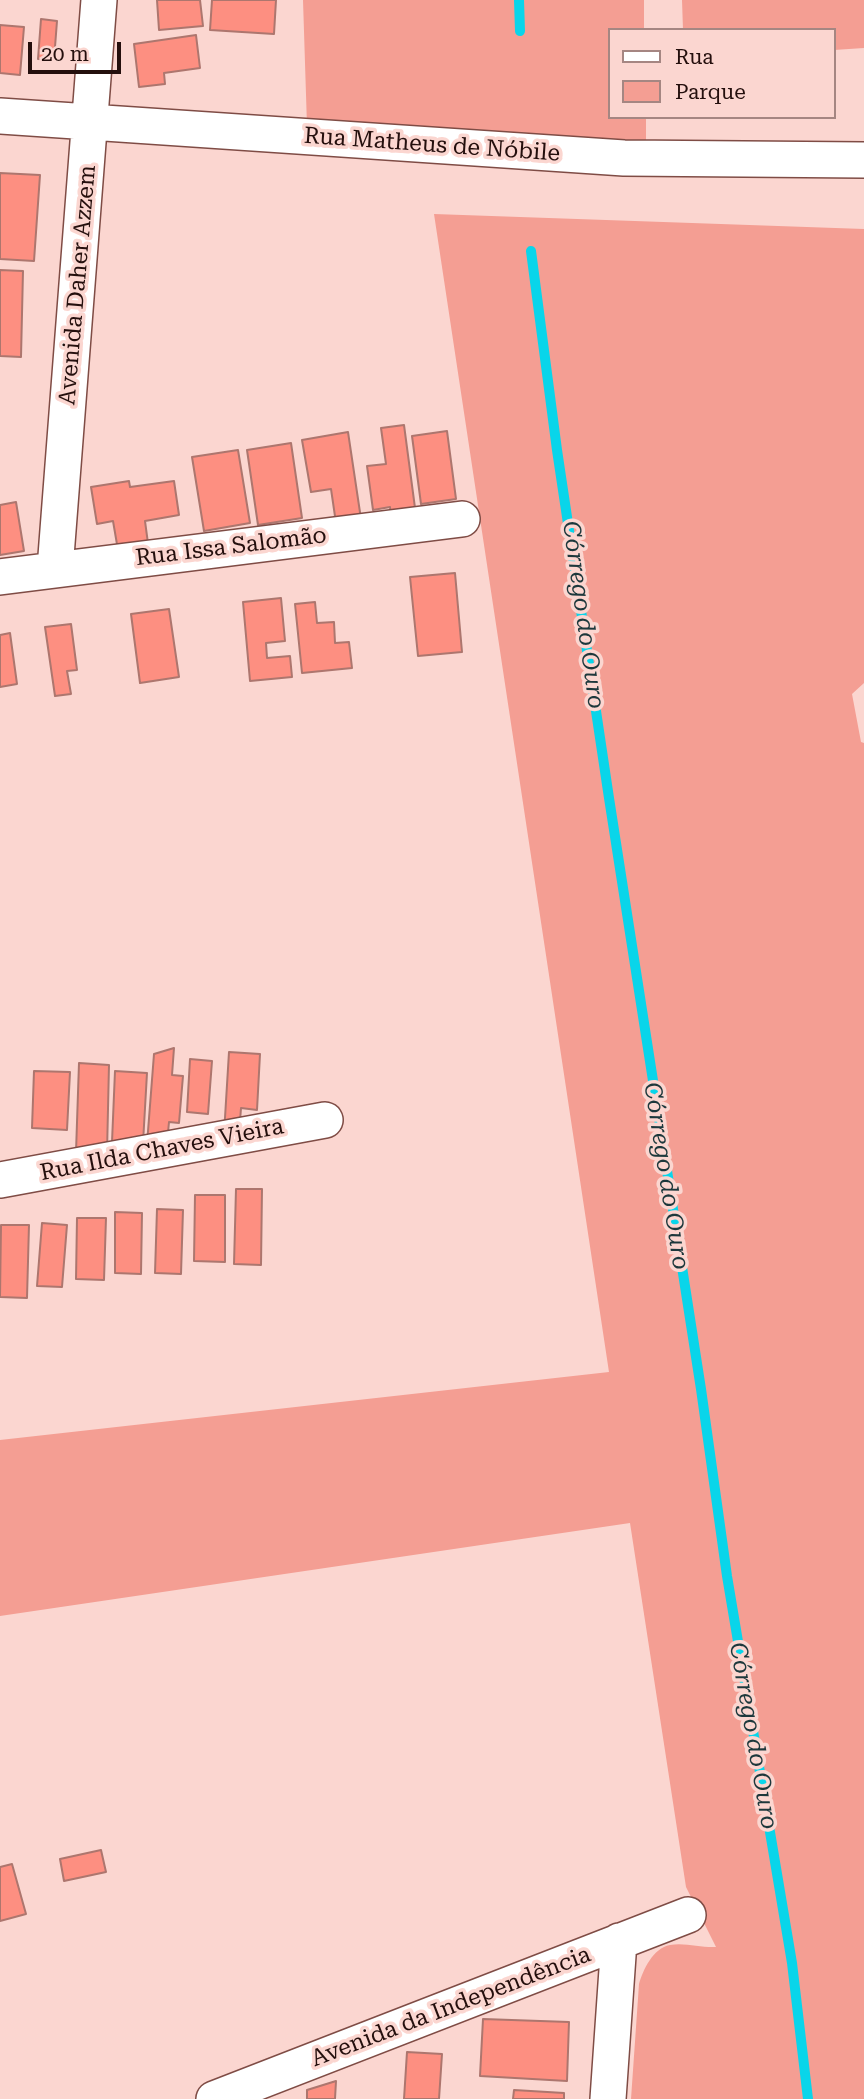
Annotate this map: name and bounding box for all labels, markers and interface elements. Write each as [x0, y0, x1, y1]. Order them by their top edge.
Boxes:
scale bar [32, 28, 124, 72]
legend [608, 28, 836, 119]
text: 20 m [41, 42, 89, 66]
text: Rua [675, 45, 714, 69]
text: Parque [675, 80, 746, 104]
street label: Rua Matheus de Nóbile [303, 122, 561, 168]
street label: Avenida Daher Azzem [54, 164, 102, 406]
water label: Córrego do Ouro [556, 519, 610, 711]
street label: Rua Issa Salomão [134, 522, 328, 572]
water label: Córrego do Ouro [637, 1080, 695, 1272]
street label: Rua Ilda Chaves Vieira [38, 1113, 286, 1187]
water label: Córrego do Ouro [722, 1640, 784, 1832]
street label: Avenida da Independência [307, 1941, 595, 2073]

